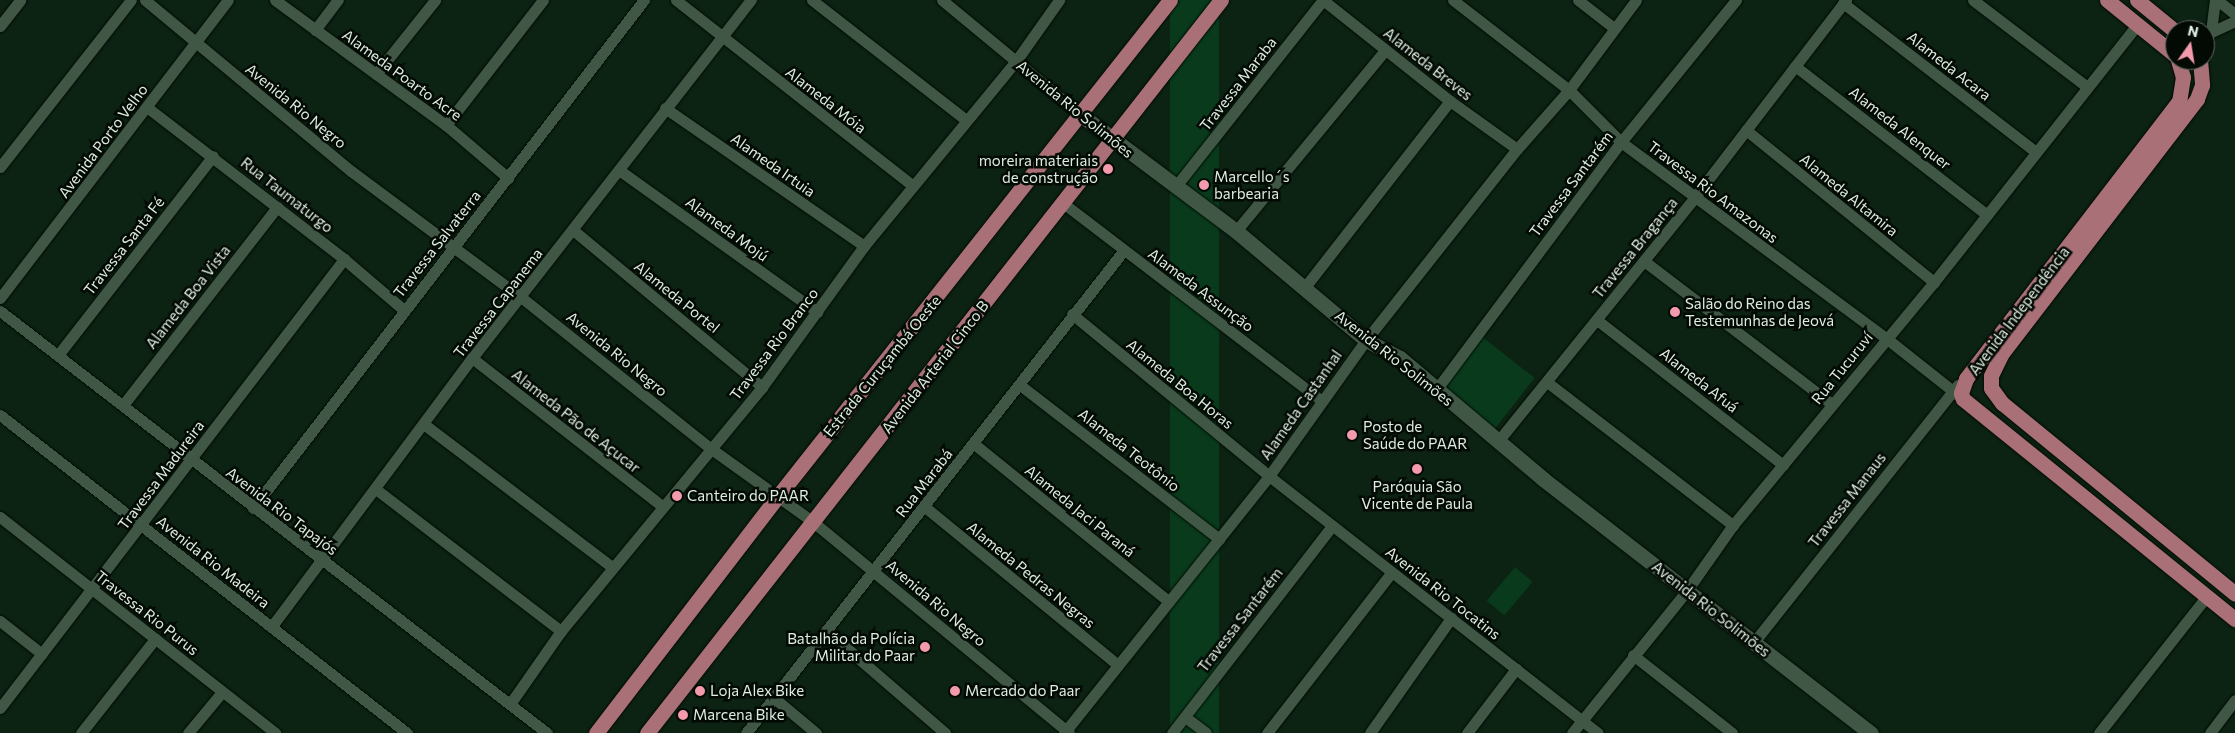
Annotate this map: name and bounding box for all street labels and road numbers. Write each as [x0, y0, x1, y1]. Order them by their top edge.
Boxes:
street label: Alameda Breves [1380, 24, 1476, 104]
street label: Alameda Poarto Acre [339, 26, 465, 124]
street label: Alameda Acara [1904, 28, 1994, 104]
street label: Travessa Maraba [1196, 34, 1280, 134]
street label: Avenida Rio Solimões [1013, 56, 1137, 162]
street label: Avenida Rio Negro [242, 60, 350, 152]
street label: Alameda Móia [782, 63, 870, 137]
street label: Avenida Porto Velho [54, 81, 152, 201]
street label: Alameda Alenquer [1846, 83, 1954, 173]
street label: Travessa Santarém [1525, 128, 1617, 240]
street label: Alameda Irtuia [727, 129, 819, 201]
street label: Travessa Rio Amazonas [1644, 137, 1782, 247]
street label: Alameda Altamira [1796, 150, 1902, 240]
street label: Rua Taumaturgo [237, 153, 337, 237]
street label: Travessa Salvaterra [390, 187, 484, 301]
street label: Travessa Santa Fé [80, 193, 168, 299]
street label: Alameda Mojú [682, 193, 772, 265]
street label: Travessa Bragança [1589, 194, 1681, 302]
street label: Alameda Boa Vista [142, 242, 234, 352]
street label: Avenida Independência [1965, 243, 2073, 379]
street label: Alameda Assunção [1145, 244, 1257, 336]
street label: Travessa Capanema [450, 245, 546, 361]
street label: Alameda Portel [631, 257, 723, 337]
street label: Travessa Rio Branco [726, 284, 822, 404]
street label: Estrada Curuçambá Oeste [819, 292, 945, 440]
street label: Avenida Arterial Cinco B [878, 297, 992, 437]
street label: Avenida Rio Solimões [1331, 306, 1457, 410]
street label: Avenida Rio Negro [563, 308, 671, 400]
street label: Rua Tucuruví [1807, 328, 1877, 408]
street label: Alameda Boa Horas [1123, 335, 1237, 433]
street label: Alameda Afuá [1656, 344, 1742, 416]
street label: Alameda Castanhal [1256, 347, 1346, 463]
street label: Alameda Pão de Açucar [508, 365, 644, 477]
street label: Alameda Teotônio [1075, 405, 1183, 495]
street label: Travessa Madureira [114, 417, 208, 533]
street label: Rua Marabá [892, 445, 956, 521]
street label: Travessa Manaus [1804, 449, 1890, 551]
street label: Alameda Jaci Paraná [1021, 461, 1139, 561]
street label: Avenida Rio Tapajós [223, 463, 341, 559]
street label: Avenida Rio Madeira [153, 512, 273, 612]
street label: Alameda Pedras Negras [963, 518, 1099, 632]
street label: Avenida Rio Tocatins [1382, 543, 1504, 643]
street label: Avenida Rio Negro [882, 556, 990, 650]
street label: Avenida Rio Solimões [1648, 557, 1774, 661]
street label: Travessa Santarém [1194, 564, 1286, 676]
street label: Travessa Rio Purus [92, 567, 202, 659]

